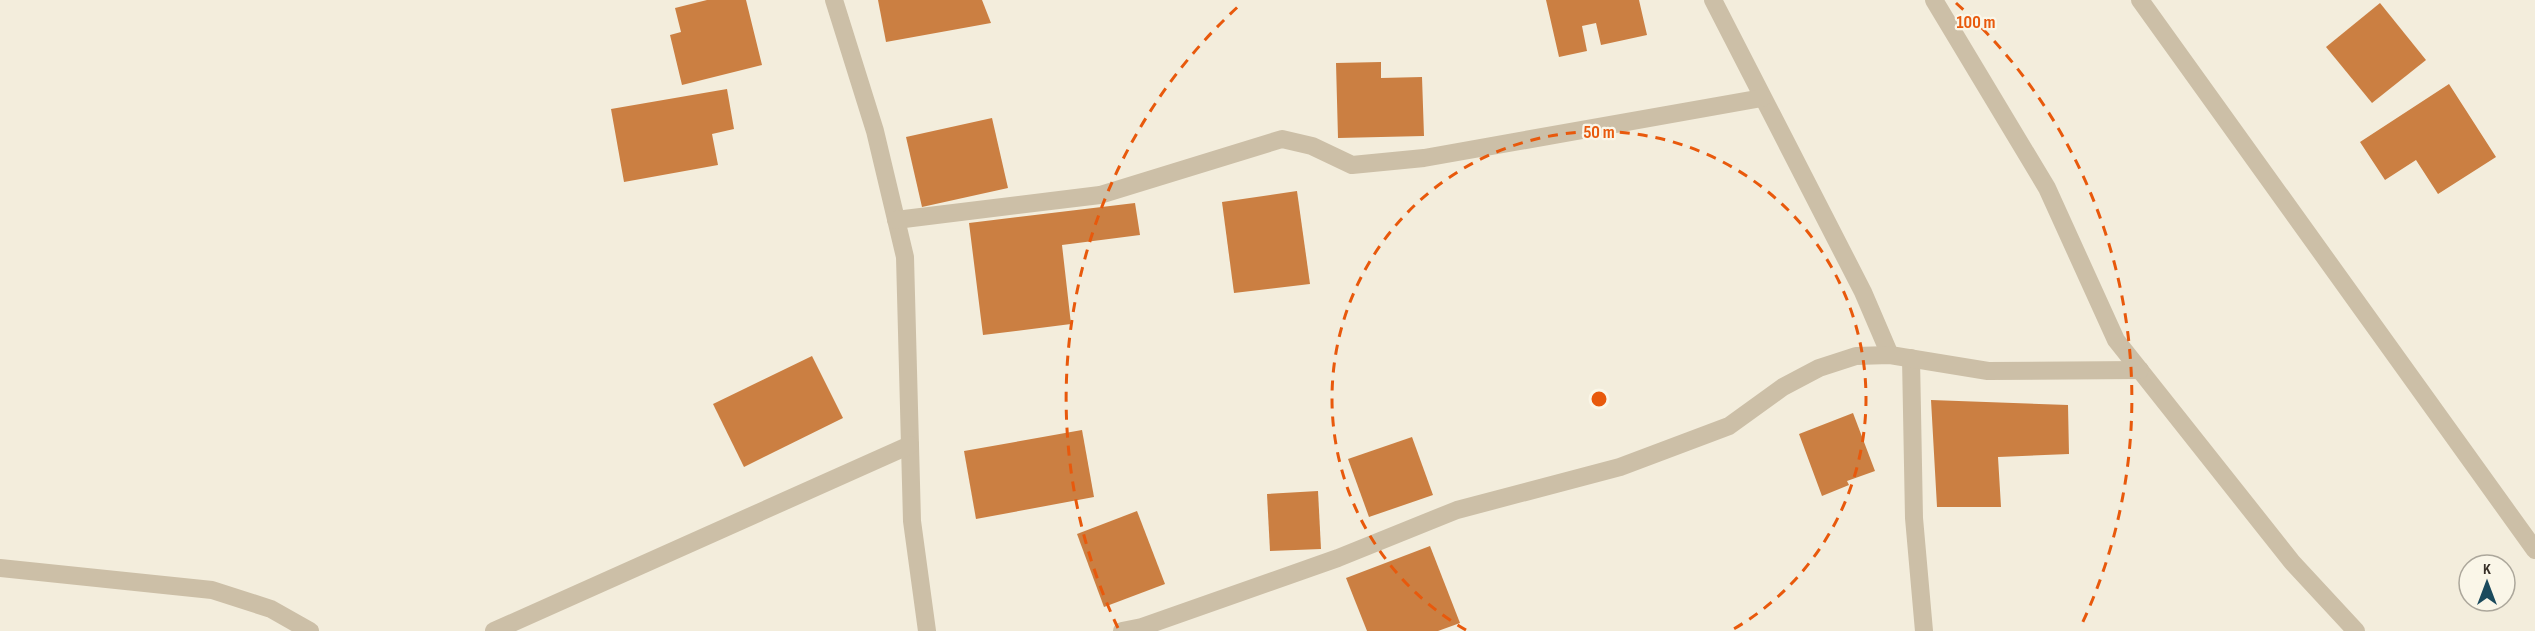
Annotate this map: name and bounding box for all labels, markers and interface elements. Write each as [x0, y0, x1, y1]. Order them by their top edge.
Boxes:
text: 100 m [1957, 12, 1996, 33]
text: 50 m [1583, 122, 1615, 143]
centre of rings [1589, 389, 1609, 409]
north arrow [2457, 553, 2517, 613]
text: K [2483, 560, 2491, 579]

